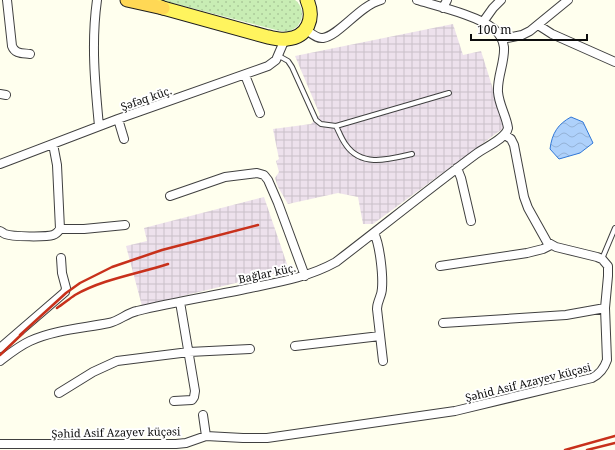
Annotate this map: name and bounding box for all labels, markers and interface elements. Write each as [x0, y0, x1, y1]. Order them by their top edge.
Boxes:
scale bar [471, 16, 587, 42]
text: 100 m [477, 21, 512, 38]
street label: Şəfəq küç. [118, 82, 174, 114]
street label: Bağlar küç. [237, 260, 297, 286]
street label: Şəhid Asif Azayev küçəsi [464, 359, 593, 405]
street label: Şəhid Asif Azayev küçəsi [51, 423, 181, 441]

